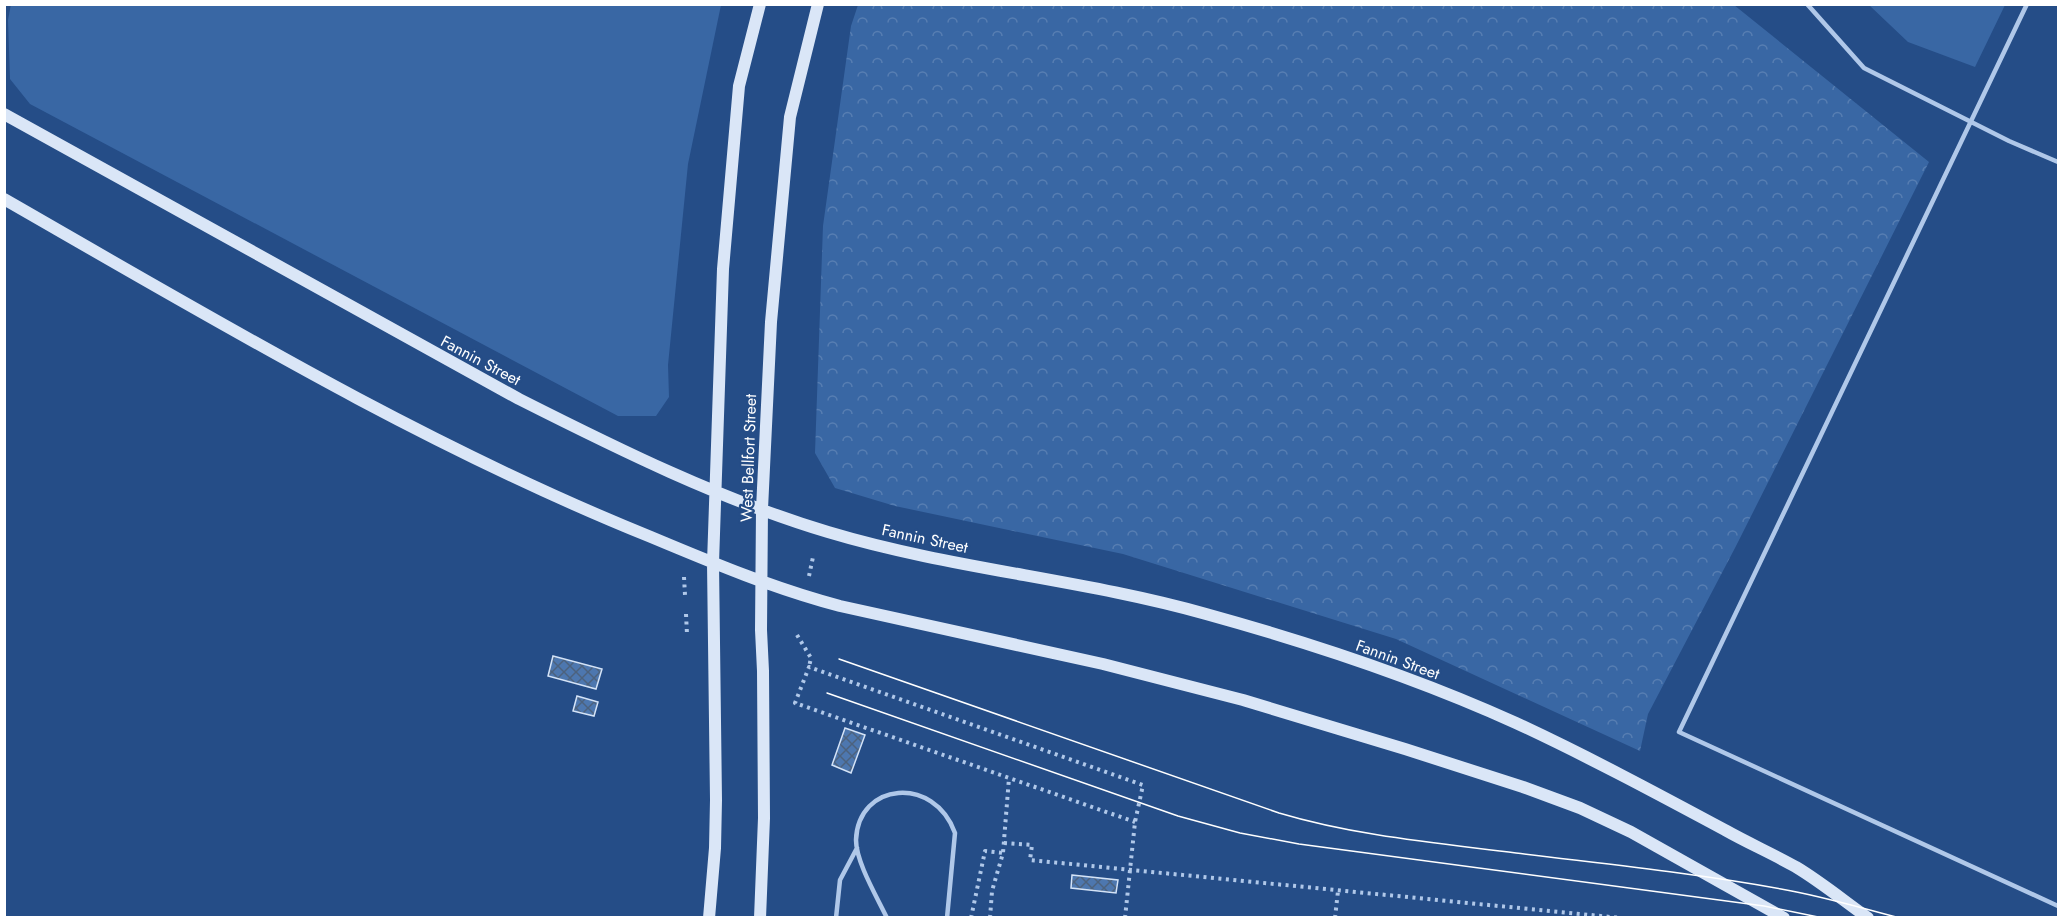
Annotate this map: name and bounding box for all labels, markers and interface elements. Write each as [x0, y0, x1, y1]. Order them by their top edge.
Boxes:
street label: Fannin Street [437, 330, 525, 391]
street label: West Bellfort Street [735, 393, 762, 522]
street label: Fannin Street [880, 518, 970, 559]
street label: Fannin Street [1353, 634, 1443, 685]

